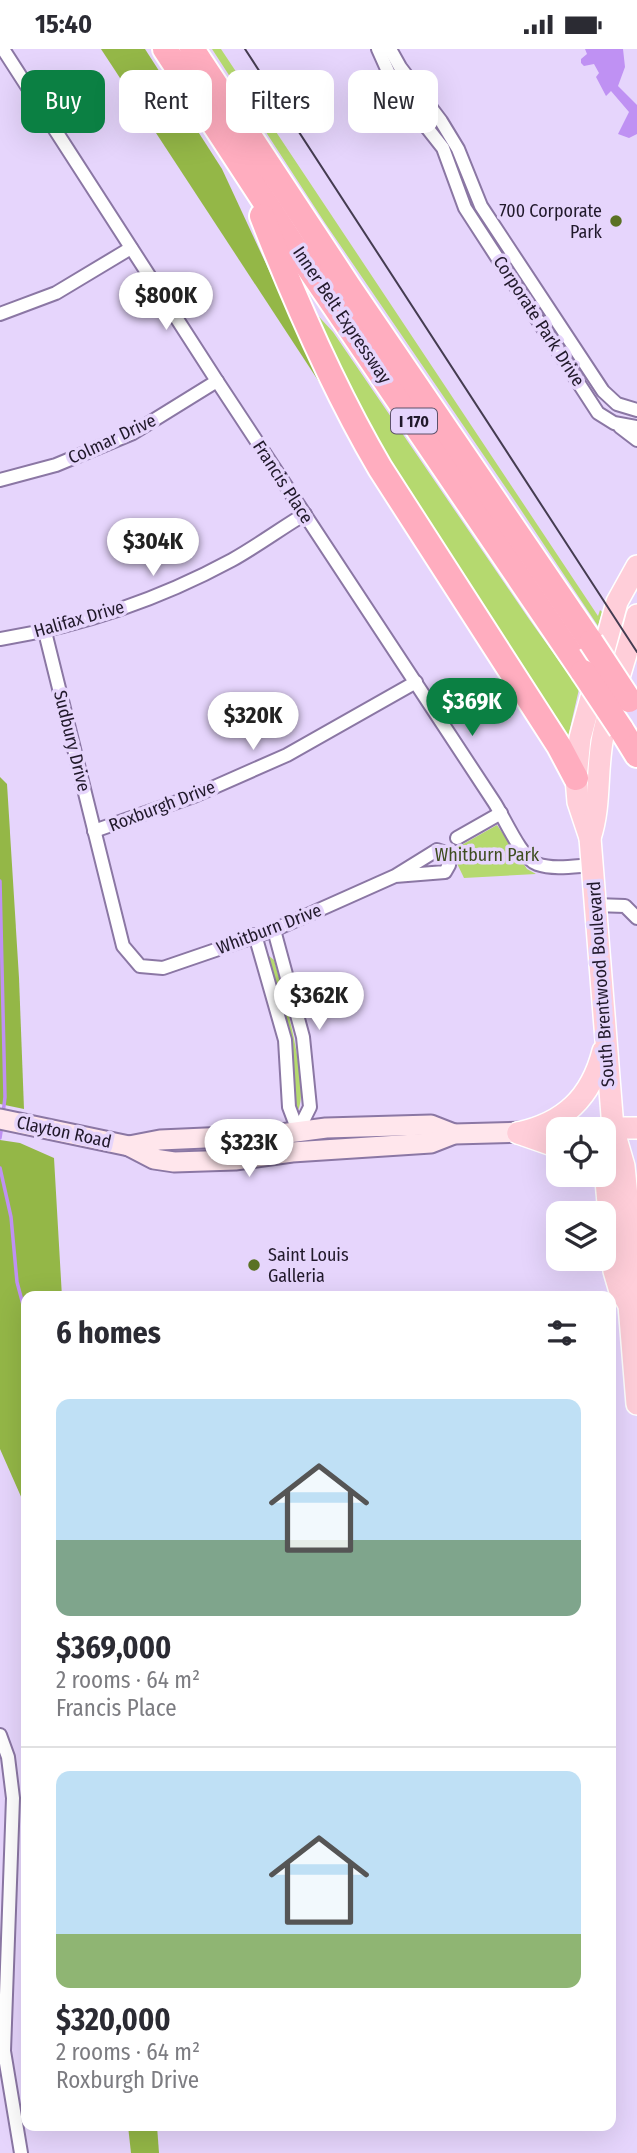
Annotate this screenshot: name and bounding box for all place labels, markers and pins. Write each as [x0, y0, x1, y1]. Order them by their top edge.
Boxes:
place label: 700 Corporate Park [499, 200, 603, 243]
marker: 700 Corporate Park [608, 213, 624, 229]
pin: $800K [117, 273, 215, 332]
pin: $304K [104, 519, 202, 578]
pin: $369K [423, 679, 521, 738]
pin: $320K [204, 693, 302, 752]
pin: $362K [270, 972, 368, 1032]
pin: $323K [200, 1119, 298, 1179]
place label: Saint Louis Galleria [268, 1244, 349, 1287]
marker: Saint Louis Galleria [246, 1257, 262, 1273]

